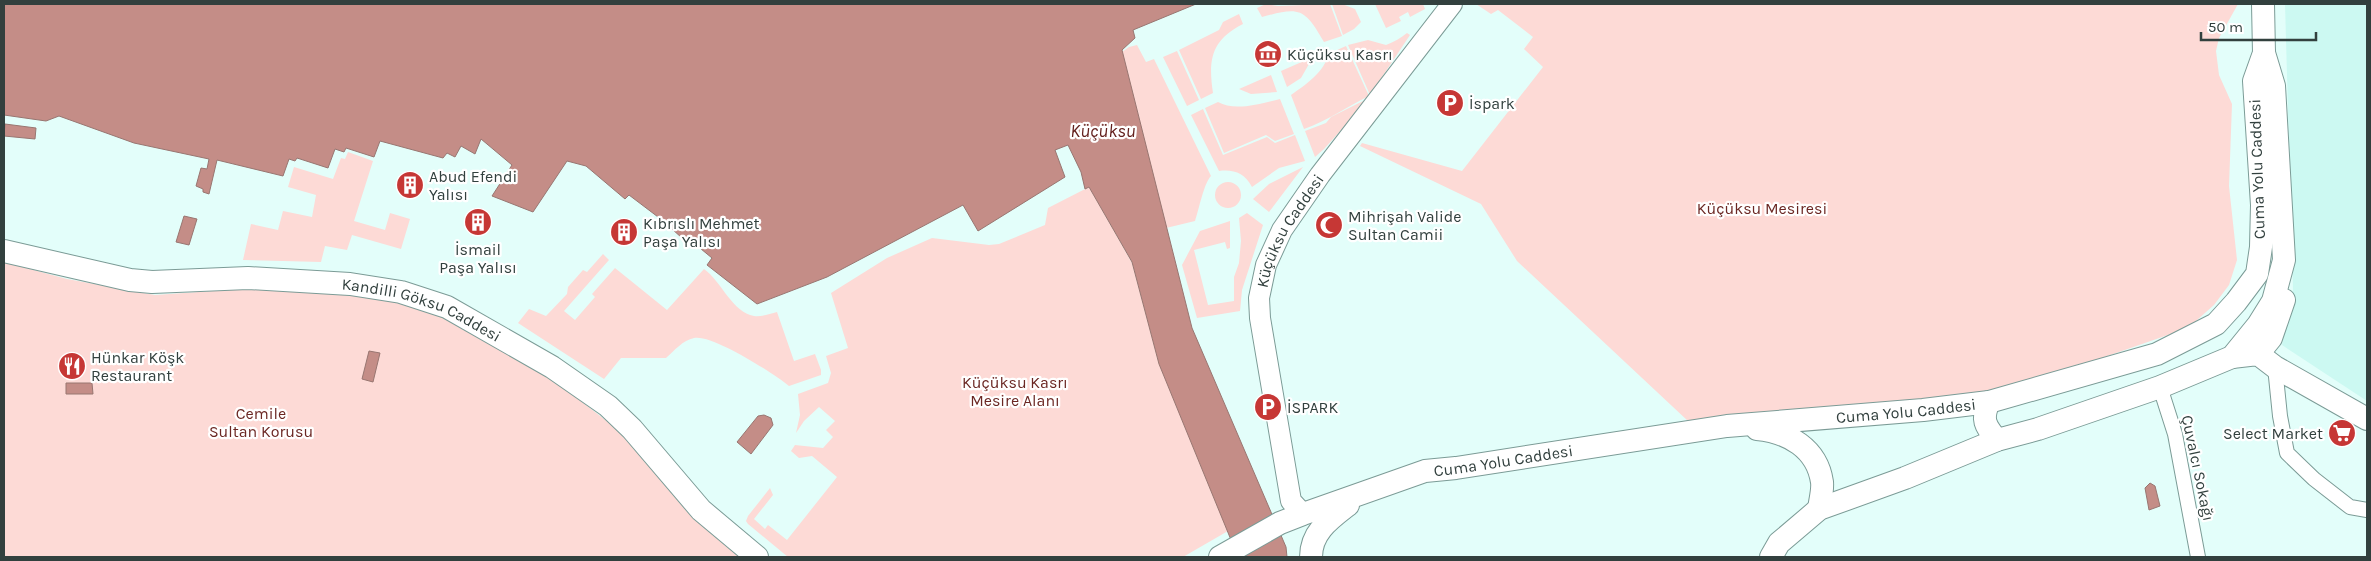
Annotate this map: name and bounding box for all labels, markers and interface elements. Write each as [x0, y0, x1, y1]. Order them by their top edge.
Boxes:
scale bar [2201, 10, 2316, 42]
text: 50 m [2208, 18, 2243, 36]
museum icon: Küçüksu Kasrı [1253, 39, 1283, 69]
place label: Küçüksu Kasrı [1287, 45, 1393, 64]
parking icon: İspark [1435, 88, 1465, 118]
place label: İspark [1469, 94, 1515, 113]
street label: Cuma Yolu Caddesi [2245, 98, 2269, 240]
water label: Küçüksu [1070, 120, 1136, 142]
place label: Abud Efendi Yalısı [429, 167, 517, 204]
building icon: Abud Efendi Yalısı [395, 170, 425, 200]
street label: Küçüksu Caddesi [1252, 170, 1327, 289]
park label: Küçüksu Mesiresi [1697, 199, 1827, 218]
building icon: İsmail Paşa Yalısı [463, 207, 493, 237]
place label: Mihrişah Valide Sultan Camii [1348, 207, 1461, 244]
mosque icon: Mihrişah Valide Sultan Camii [1314, 210, 1344, 240]
place label: Kıbrıslı Mehmet Paşa Yalısı [643, 214, 760, 251]
building icon: Kıbrıslı Mehmet Paşa Yalısı [609, 217, 639, 247]
place label: İsmail Paşa Yalısı [439, 240, 517, 277]
street label: Kandilli Göksu Caddesi [341, 274, 505, 345]
place label: Hünkar Köşk Restaurant [91, 348, 184, 385]
restaurant icon: Hünkar Köşk Restaurant [57, 351, 87, 381]
park label: Küçüksu Kasrı Mesire Alanı [962, 373, 1068, 410]
parking icon: İSPARK [1253, 392, 1283, 422]
street label: Cuma Yolu Caddesi [1835, 394, 1977, 427]
place label: İSPARK [1287, 398, 1338, 417]
park label: Cemile Sultan Korusu [209, 404, 313, 441]
street label: Çuvalcı Sokağı [2178, 413, 2218, 523]
supermarket icon: Select Market [2327, 418, 2357, 448]
place label: Select Market [2223, 424, 2323, 443]
street label: Cuma Yolu Caddesi [1433, 441, 1574, 480]

